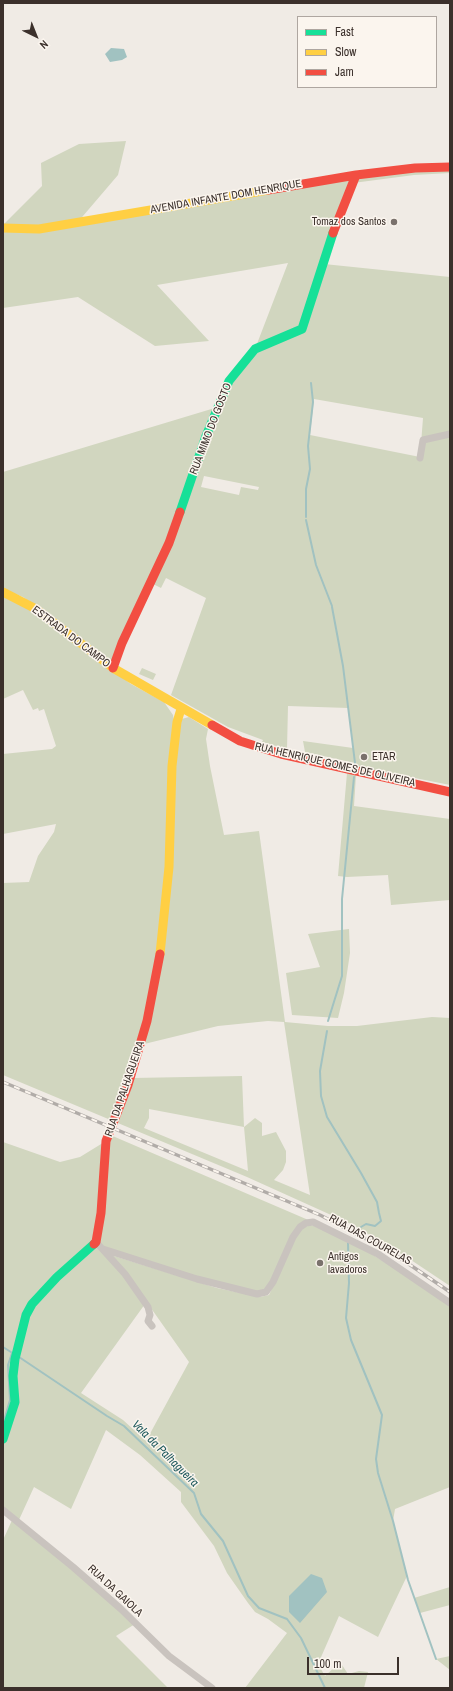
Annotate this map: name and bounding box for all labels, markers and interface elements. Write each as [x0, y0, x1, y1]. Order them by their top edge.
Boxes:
north arrow [16, 16, 56, 56]
legend [297, 16, 437, 88]
text: Fast [335, 24, 354, 40]
text: N [37, 37, 51, 52]
text: Slow [335, 44, 356, 60]
text: Jam [335, 64, 354, 80]
street label: AVENIDA INFANTE DOM HENRIQUE [149, 177, 303, 217]
place label: Tomaz dos Santos [312, 215, 386, 229]
marker: Tomaz dos Santos [389, 217, 399, 227]
street label: RUA MIMO DO GOSTO [187, 381, 235, 477]
street label: ESTRADA DO CAMPO [29, 603, 113, 671]
street label: RUA HENRIQUE GOMES DE OLIVEIRA [253, 740, 417, 790]
place label: ETAR [372, 750, 395, 764]
marker: ETAR [359, 752, 369, 762]
street label: RUA DA PALHAGUEIRA [102, 1040, 148, 1138]
street label: RUA DAS COURELAS [326, 1212, 414, 1268]
place label: Antigos lavadoros [328, 1250, 367, 1276]
marker: Antigos lavadoros [315, 1258, 325, 1268]
water label: Vala da Palhagueira [129, 1418, 201, 1490]
street label: RUA DA GAIOLA [85, 1562, 145, 1620]
scale bar [309, 1649, 401, 1675]
text: 100 m [314, 1656, 341, 1672]

